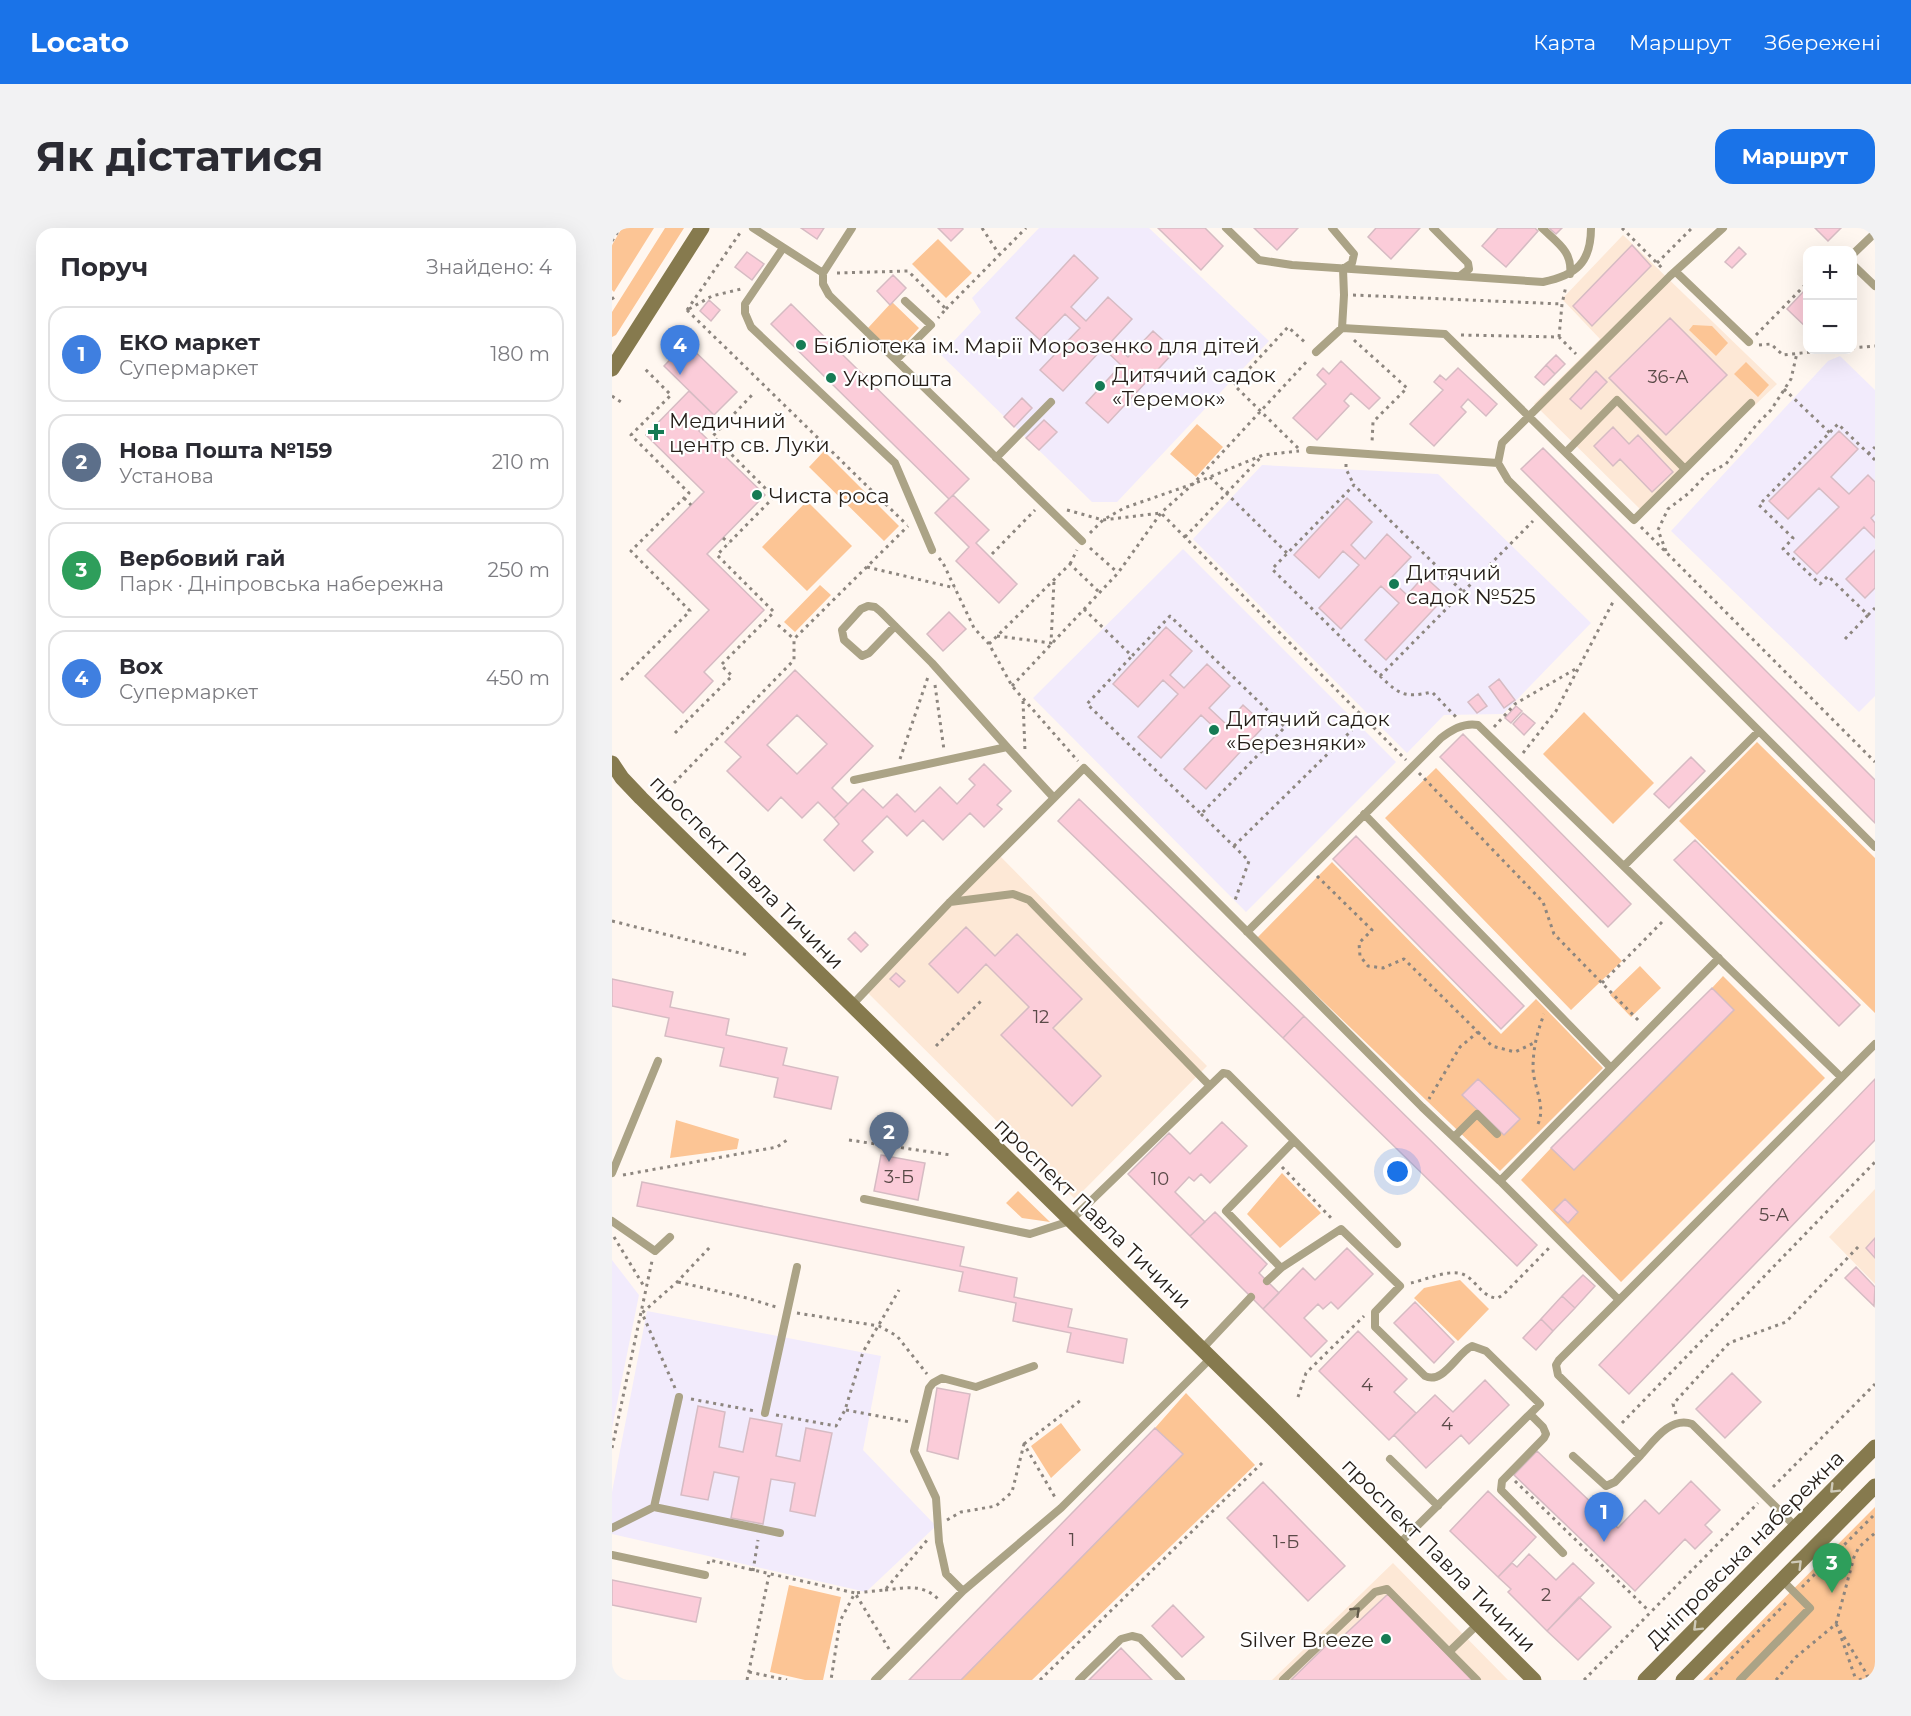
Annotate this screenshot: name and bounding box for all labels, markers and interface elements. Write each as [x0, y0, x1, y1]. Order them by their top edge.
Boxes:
text: Locato [30, 25, 129, 59]
text: Карта [1533, 30, 1596, 55]
text: Маршрут [1629, 30, 1731, 55]
text: Збережені [1764, 30, 1881, 55]
button: Маршрут [1715, 129, 1875, 184]
text: Як дістатися [36, 130, 324, 182]
map controls [1803, 246, 1857, 354]
button: + [1803, 246, 1857, 300]
text: Поруч [60, 251, 148, 283]
text: Знайдено: 4 [426, 255, 552, 279]
button: − [1803, 300, 1857, 354]
pin: 4 [660, 326, 700, 375]
text: ЕКО маркет [119, 329, 260, 356]
place label: Бібліотека ім. Марії Морозенко для дітей [813, 333, 1260, 358]
marker: Бібліотека ім. Марії Морозенко для дітей [794, 338, 808, 352]
text: 1 [78, 342, 85, 366]
text: 180 m [490, 342, 550, 366]
text: Супермаркет [119, 356, 258, 380]
place label: Дитячий садок «Теремок» [1112, 362, 1276, 411]
place label: Укрпошта [843, 366, 952, 391]
house number: 36-А [1647, 366, 1689, 388]
marker: Укрпошта [824, 371, 838, 385]
marker: Дитячий садок «Теремок» [1093, 379, 1107, 393]
place label: Медичний центр св. Луки [669, 408, 830, 457]
marker: Медичний центр св. Луки [647, 423, 665, 441]
text: Нова Пошта №159 [119, 437, 332, 464]
text: 2 [76, 450, 87, 474]
text: 210 m [492, 450, 550, 474]
text: Установа [119, 464, 214, 488]
place label: Чиста роса [769, 483, 890, 508]
marker: Чиста роса [750, 488, 764, 502]
text: Вербовий гай [119, 545, 285, 572]
text: 3 [76, 558, 87, 582]
text: 250 m [488, 558, 550, 582]
place label: Дитячий садок №525 [1406, 560, 1536, 609]
text: Парк · Дніпровська набережна [119, 572, 444, 596]
marker: Дитячий садок №525 [1387, 577, 1401, 591]
text: Box [119, 653, 163, 680]
text: 4 [75, 666, 88, 690]
text: 450 m [486, 666, 550, 690]
text: Супермаркет [119, 680, 258, 704]
place label: Дитячий садок «Березняки» [1226, 706, 1390, 755]
marker: Дитячий садок «Березняки» [1207, 723, 1221, 737]
street label: проспект Павла Тичини [645, 770, 849, 974]
house number: 12 [1033, 1006, 1049, 1028]
pin: 2 [870, 1112, 908, 1162]
street label: проспект Павла Тичини [989, 1112, 1197, 1314]
your location [1383, 1157, 1412, 1186]
house number: 3-Б [884, 1166, 914, 1188]
house number: 10 [1151, 1168, 1169, 1190]
house number: 5-А [1759, 1204, 1790, 1226]
house number: 4 [1361, 1374, 1373, 1396]
house number: 4 [1441, 1413, 1453, 1435]
street label: Дніпровська набережна [1641, 1445, 1849, 1653]
street label: проспект Павла Тичини [1337, 1453, 1541, 1657]
one-way arrow [1830, 1481, 1841, 1492]
pin: 1 [1584, 1492, 1624, 1542]
house number: 1 [1069, 1529, 1075, 1551]
house number: 1-Б [1273, 1531, 1299, 1553]
pin: 3 [1812, 1544, 1852, 1593]
one-way arrow [1791, 1560, 1802, 1571]
house number: 2 [1541, 1584, 1551, 1606]
one-way arrow [1348, 1607, 1359, 1618]
one-way arrow [1693, 1620, 1704, 1631]
place label: Silver Breeze [1240, 1627, 1374, 1652]
marker: Silver Breeze [1379, 1632, 1393, 1646]

